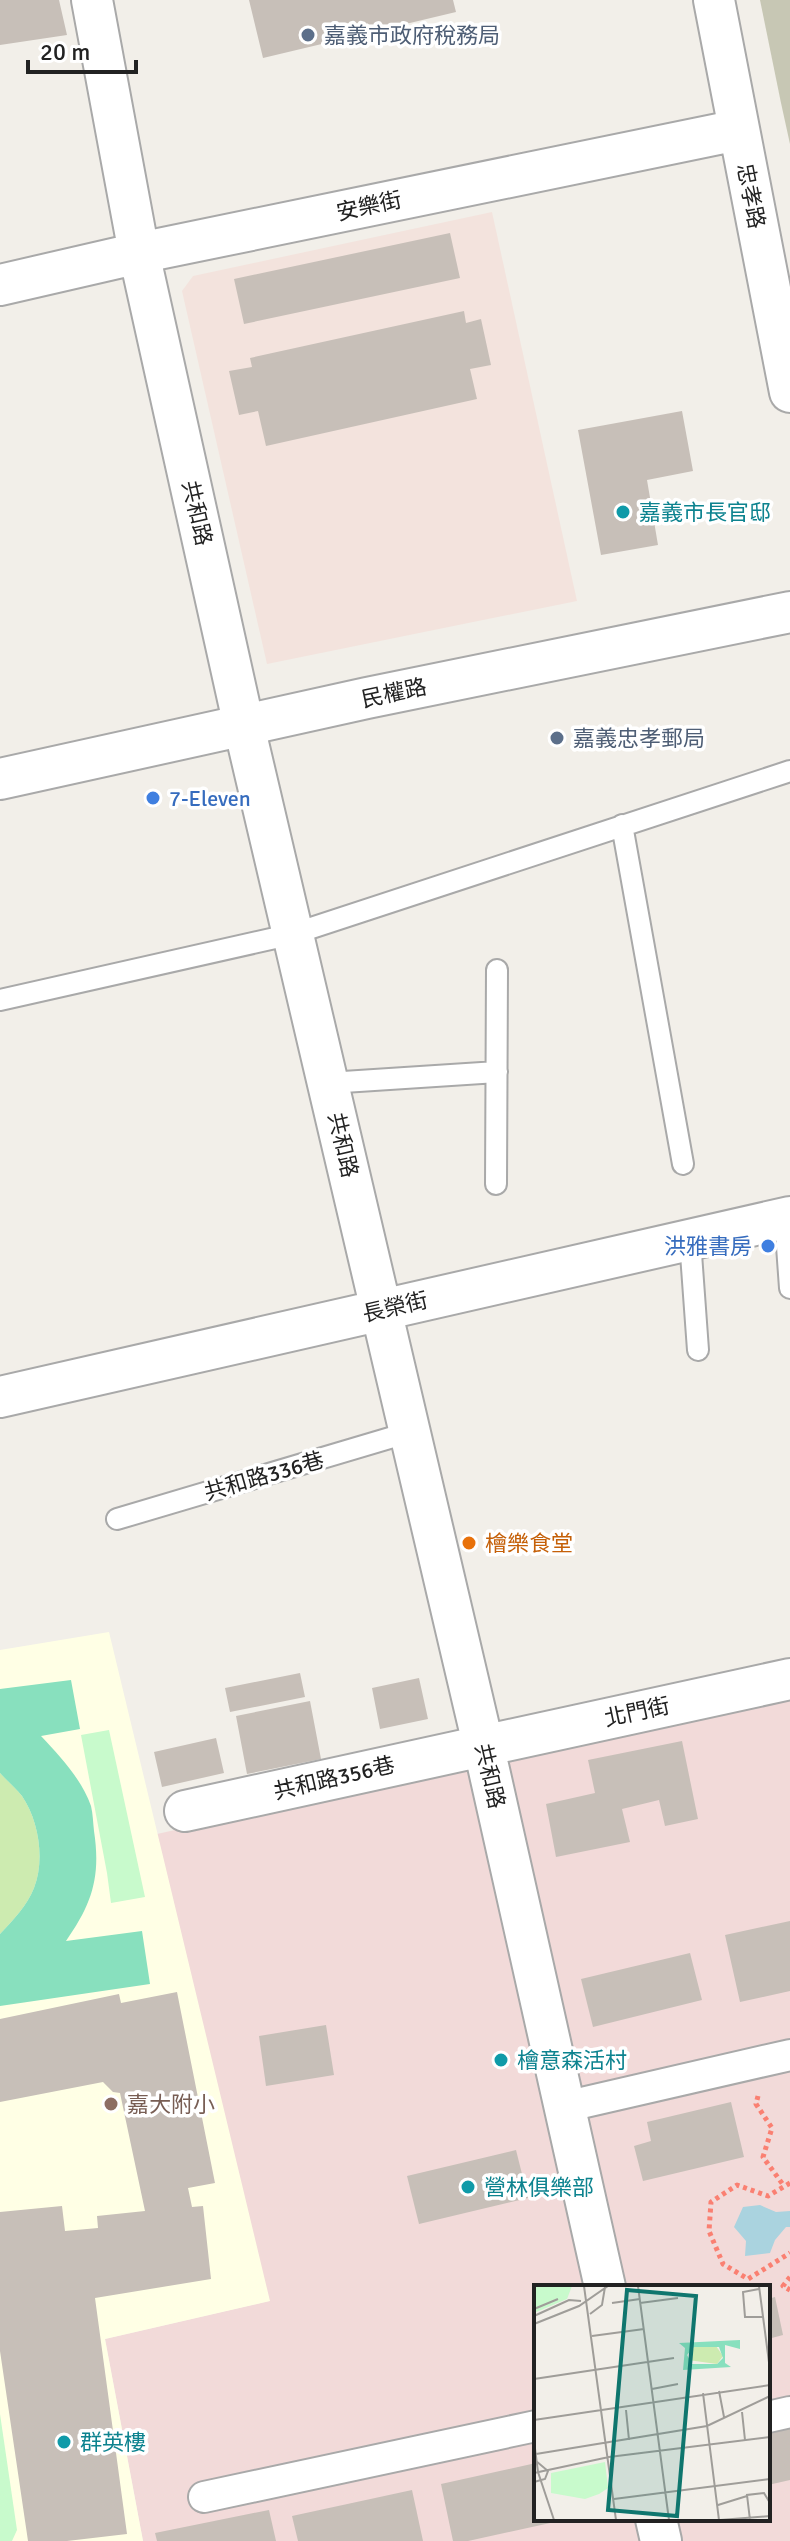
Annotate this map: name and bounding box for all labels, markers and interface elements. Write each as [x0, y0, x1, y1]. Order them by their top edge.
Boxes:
place label: 嘉義市政府稅務局 [324, 22, 500, 49]
scale bar [28, 24, 136, 74]
marker: 嘉義市政府稅務局 [299, 26, 317, 44]
text: 20 m [40, 37, 90, 67]
street label: 忠孝路 [731, 161, 771, 231]
street label: 安樂街 [334, 186, 404, 226]
street label: 共和路 [176, 478, 218, 548]
place label: 嘉義市長官邸 [639, 499, 771, 526]
marker: 嘉義市長官邸 [614, 503, 632, 521]
street label: 民權路 [359, 673, 429, 713]
place label: 嘉義忠孝郵局 [573, 725, 705, 752]
marker: 嘉義忠孝郵局 [548, 729, 566, 747]
place label: 7-Eleven [169, 785, 251, 812]
marker: 7-Eleven [144, 789, 162, 807]
street label: 共和路 [322, 1110, 364, 1180]
place label: 洪雅書房 [664, 1233, 752, 1260]
marker: 洪雅書房 [759, 1237, 777, 1255]
street label: 長榮街 [360, 1286, 430, 1328]
street label: 共和路336巷 [201, 1446, 327, 1506]
place label: 檜樂食堂 [485, 1530, 573, 1557]
marker: 檜樂食堂 [460, 1534, 478, 1552]
street label: 北門街 [602, 1692, 672, 1732]
street label: 共和路 [469, 1741, 511, 1811]
street label: 共和路356巷 [271, 1751, 397, 1805]
place label: 檜意森活村 [517, 2047, 627, 2074]
marker: 檜意森活村 [492, 2051, 510, 2069]
place label: 嘉大附小 [127, 2091, 215, 2118]
marker: 嘉大附小 [102, 2095, 120, 2113]
place label: 營林俱樂部 [484, 2174, 594, 2201]
marker: 營林俱樂部 [459, 2178, 477, 2196]
inset map [534, 2285, 770, 2521]
place label: 群英樓 [80, 2429, 146, 2456]
marker: 群英樓 [55, 2433, 73, 2451]

